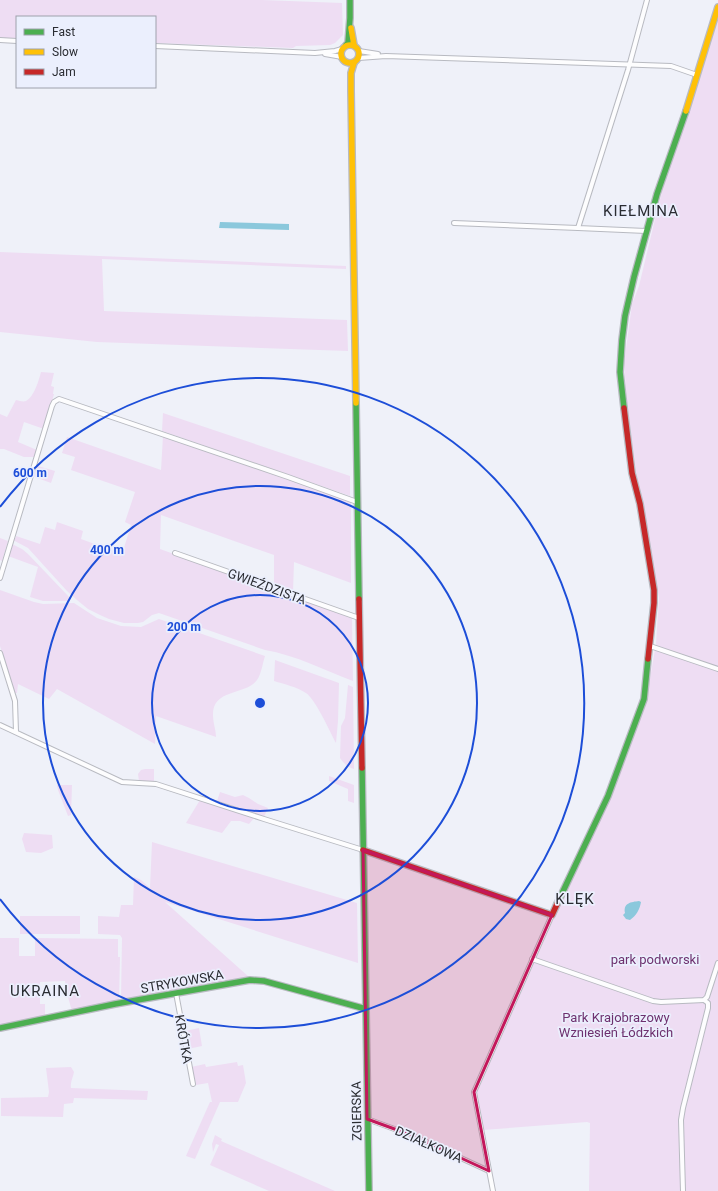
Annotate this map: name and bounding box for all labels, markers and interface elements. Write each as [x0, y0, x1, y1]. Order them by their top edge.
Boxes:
legend [16, 16, 156, 88]
text: Fast [52, 25, 75, 39]
text: Slow [52, 45, 78, 59]
text: Jam [52, 65, 76, 79]
district label: KIEŁMINA [603, 202, 679, 220]
text: 600 m [13, 466, 47, 480]
text: 400 m [90, 543, 124, 557]
street label: GWIEŹDZISTA [226, 565, 309, 608]
text: 200 m [167, 620, 201, 634]
centre of rings [253, 696, 267, 710]
district label: KLĘK [555, 890, 595, 908]
park label: park podworski [611, 952, 699, 967]
street label: STRYKOWSKA [140, 967, 225, 996]
district label: UKRAINA [10, 982, 80, 1000]
park label: Park Krajobrazowy Wzniesień Łódzkich [559, 1010, 673, 1040]
street label: KRÓTKA [172, 1013, 195, 1065]
street label: ZGIERSKA [348, 1080, 365, 1141]
street label: DZIAŁKOWA [393, 1123, 465, 1166]

